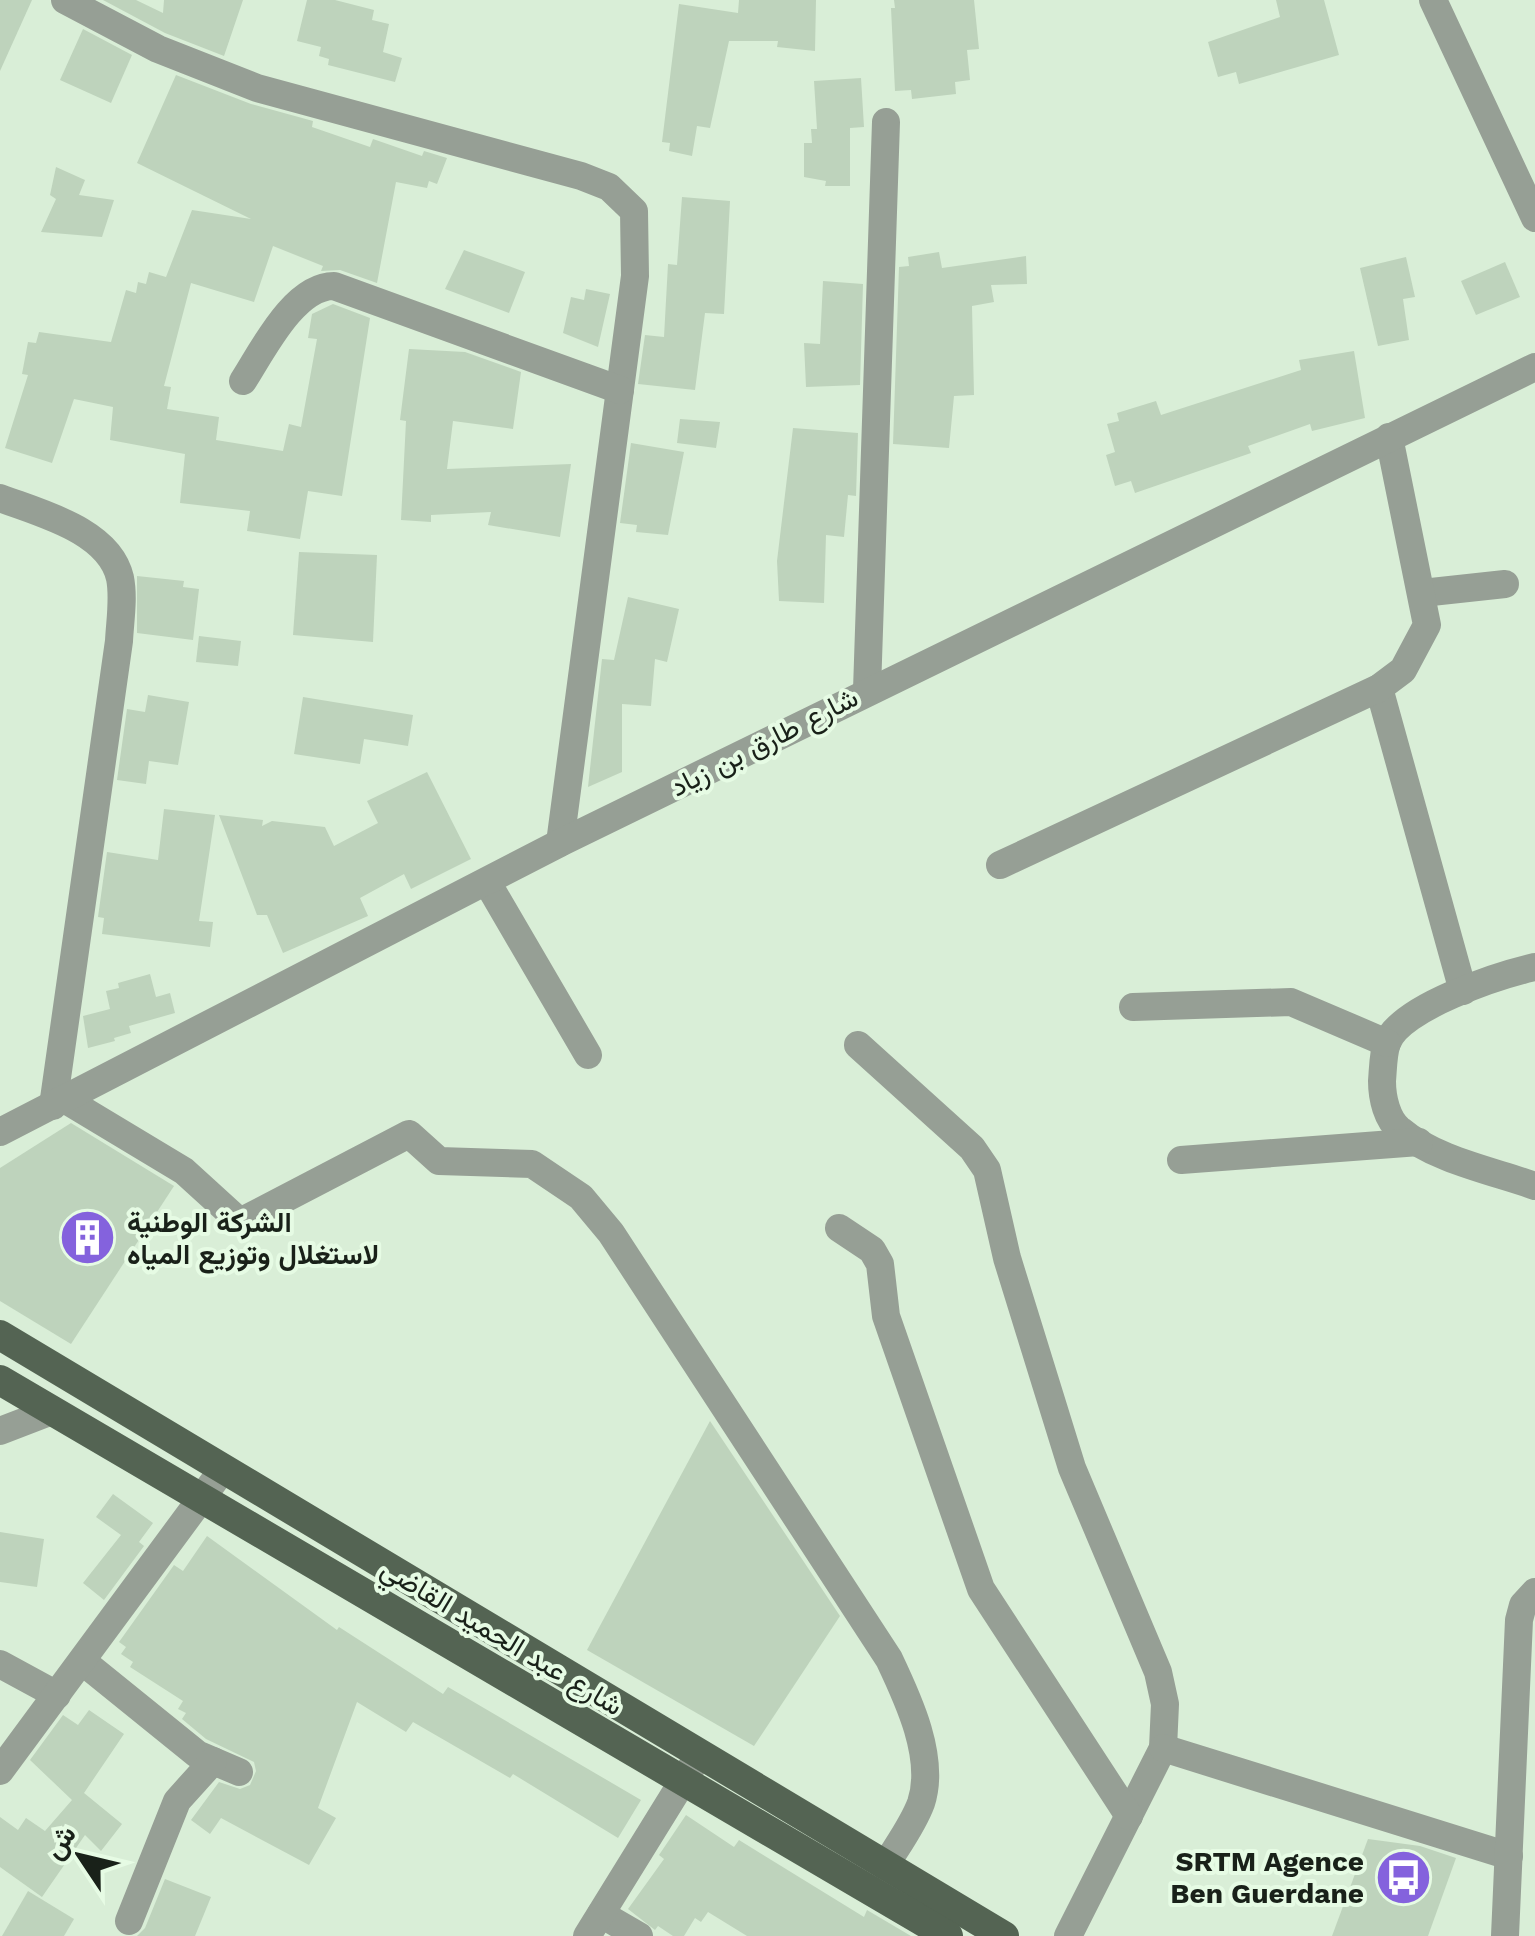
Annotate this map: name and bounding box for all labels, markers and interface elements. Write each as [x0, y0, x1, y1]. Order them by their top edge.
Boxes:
street label: شارع طارق بن زياد [665, 680, 864, 805]
place label: الشركة الوطنية لاستغلال وتوزيع المياه [127, 1206, 379, 1274]
building icon: الشركة الوطنية لاستغلال وتوزيع المياه [58, 1208, 118, 1268]
street label: شارع عبد الحميد القاضي [372, 1552, 629, 1727]
north arrow [30, 1806, 130, 1906]
text: ش [37, 1819, 83, 1865]
place label: SRTM Agence Ben Guerdane [1170, 1845, 1364, 1910]
bus stop icon: SRTM Agence Ben Guerdane [1373, 1847, 1433, 1907]

